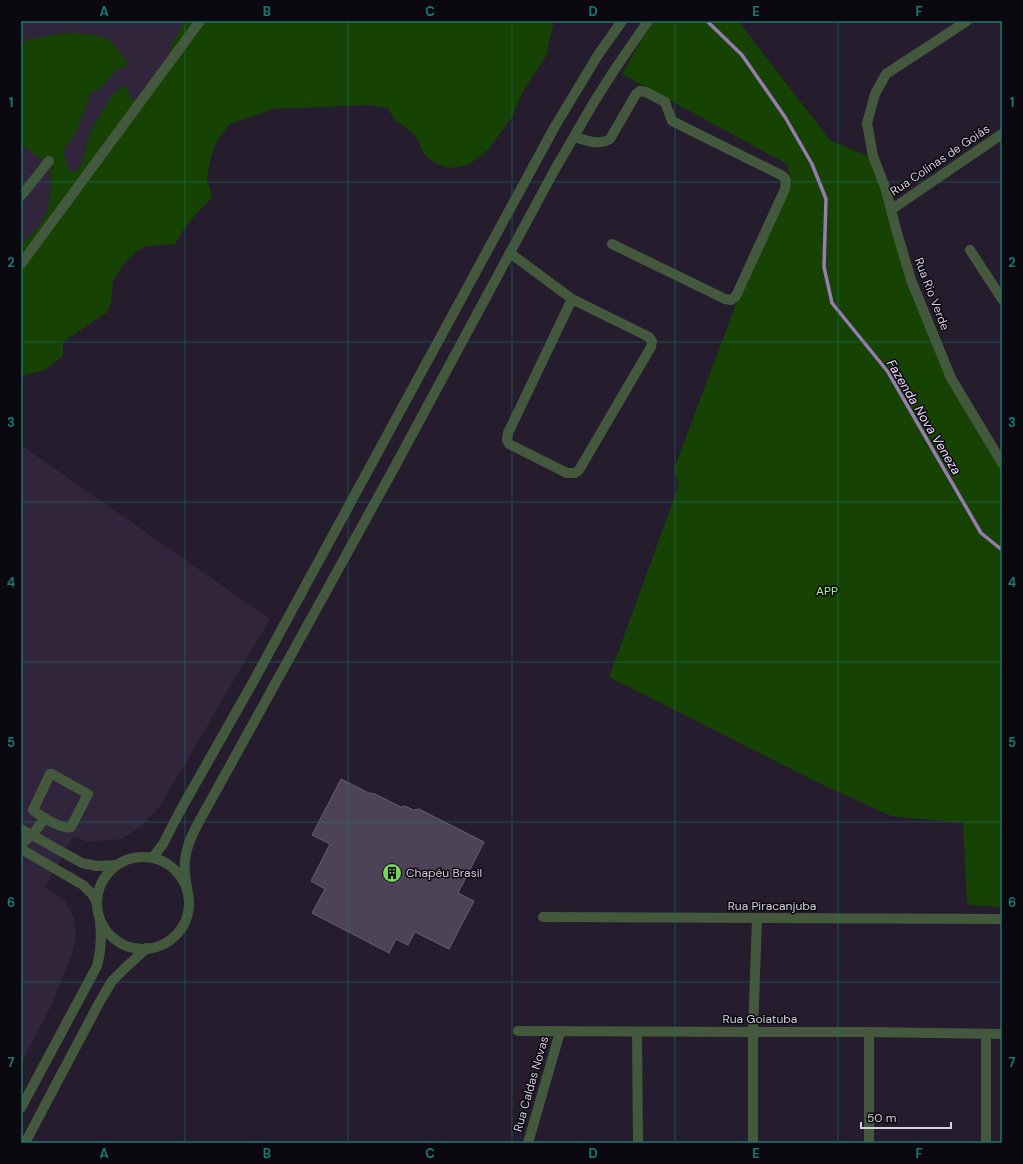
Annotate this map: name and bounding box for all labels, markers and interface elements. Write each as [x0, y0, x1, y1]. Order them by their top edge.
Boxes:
text: A [99, 3, 109, 20]
text: B [263, 3, 271, 20]
text: C [425, 3, 435, 20]
text: D [588, 3, 598, 20]
text: E [752, 3, 760, 20]
text: F [915, 3, 923, 20]
text: 1 [9, 94, 13, 111]
text: 1 [1010, 94, 1014, 111]
street label: Rua Colinas de Goiás [887, 121, 993, 199]
text: 2 [7, 254, 15, 271]
text: 2 [1008, 254, 1016, 271]
street label: Rua Rio Verde [911, 255, 953, 333]
water label: Fazenda Nova Veneza [883, 356, 965, 478]
text: 3 [7, 414, 15, 431]
text: 3 [1008, 414, 1016, 431]
text: 4 [7, 574, 15, 591]
text: 4 [1008, 574, 1016, 591]
park label: APP [816, 583, 838, 599]
text: 5 [7, 734, 15, 751]
text: 5 [1008, 734, 1016, 751]
building icon: Chapéu Brasil [381, 862, 403, 884]
place label: Chapéu Brasil [406, 865, 482, 881]
text: 6 [7, 894, 15, 911]
text: 6 [1008, 894, 1016, 911]
street label: Rua Piracanjuba [728, 898, 816, 914]
street label: Rua Goiatuba [723, 1011, 797, 1027]
street label: Rua Caldas Novas [510, 1034, 552, 1134]
text: 7 [8, 1054, 15, 1071]
text: 7 [1009, 1054, 1016, 1071]
scale bar [861, 1104, 951, 1130]
text: 50 m [867, 1110, 896, 1126]
text: A [99, 1145, 109, 1162]
text: B [263, 1145, 271, 1162]
text: C [425, 1145, 435, 1162]
text: D [588, 1145, 598, 1162]
text: E [752, 1145, 760, 1162]
text: F [915, 1145, 923, 1162]

